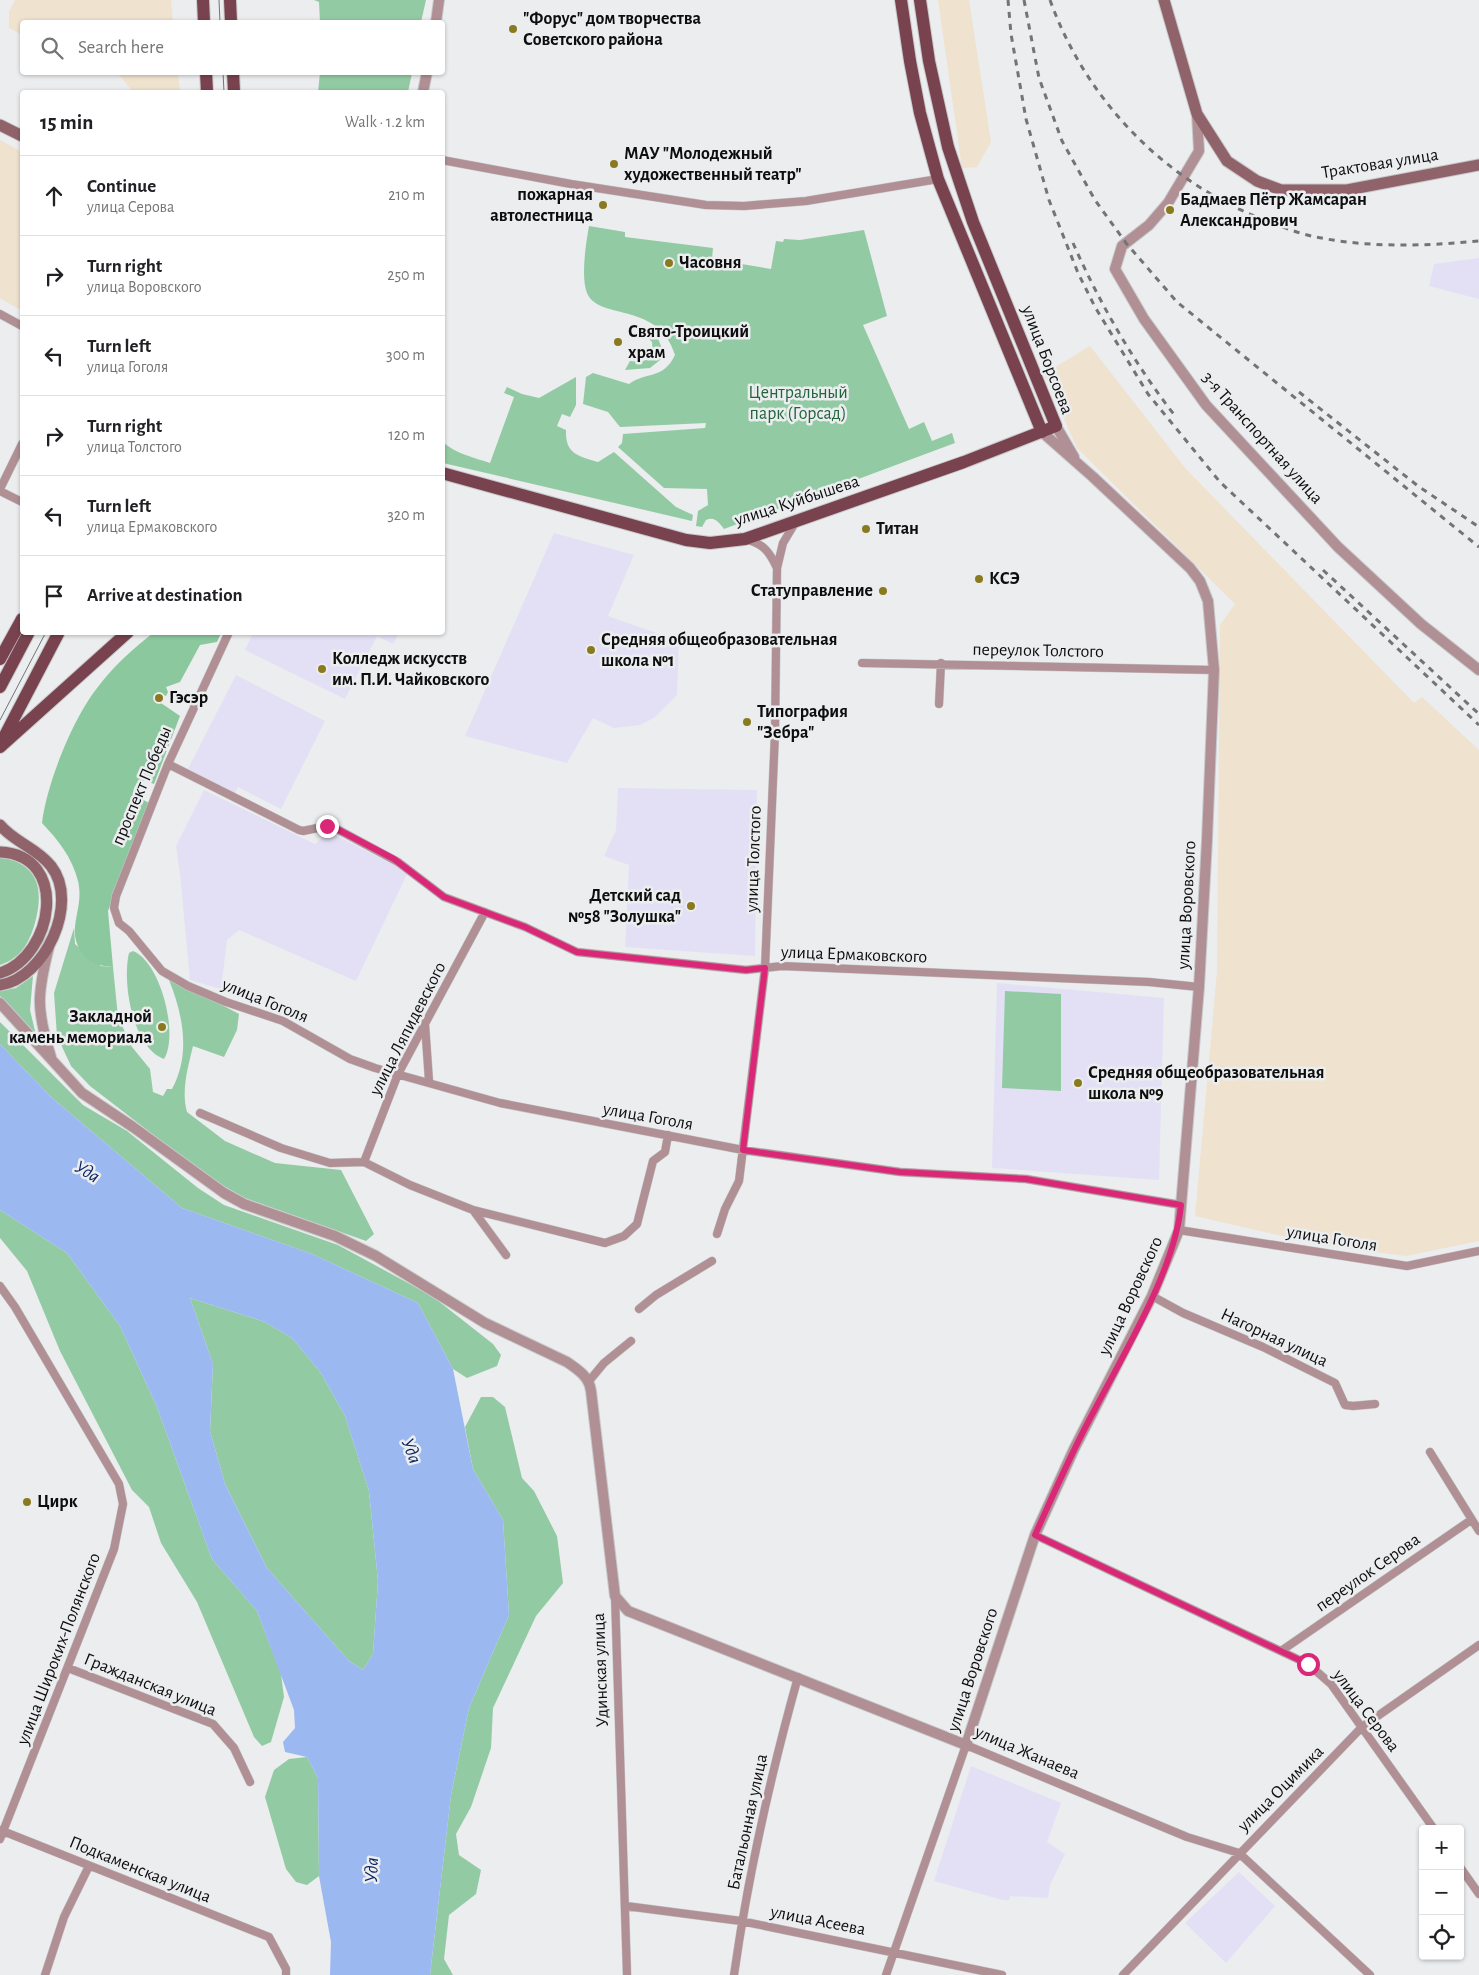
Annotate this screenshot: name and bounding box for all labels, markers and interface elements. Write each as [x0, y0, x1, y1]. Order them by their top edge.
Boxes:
place label: "Форус" дом творчества Советского района [523, 10, 702, 49]
search box [20, 20, 445, 75]
marker: "Форус" дом творчества Советского района [507, 23, 519, 35]
icon: search [38, 34, 66, 62]
text: Search here [78, 38, 164, 57]
text: 15 min [40, 112, 93, 133]
text: Walk · 1.2 km [345, 114, 425, 130]
place label: МАУ "Молодежный художественный театр" [624, 145, 802, 184]
street label: Трактовая улица [1320, 146, 1440, 182]
marker: МАУ "Молодежный художественный театр" [608, 158, 620, 170]
text: Continue [87, 177, 156, 196]
icon: ahead [40, 182, 68, 210]
place label: пожарная автолестница [490, 186, 593, 225]
text: 210 m [388, 187, 425, 203]
place label: Бадмаев Пётр Жамсаран Александрович [1180, 191, 1367, 230]
text: улица Серова [87, 199, 174, 215]
marker: пожарная автолестница [597, 199, 609, 211]
marker: Бадмаев Пётр Жамсаран Александрович [1164, 204, 1176, 216]
place label: Часовня [679, 254, 741, 272]
text: Turn right [87, 257, 162, 276]
marker: Часовня [663, 257, 675, 269]
icon: right [40, 262, 68, 290]
text: 250 m [387, 267, 425, 283]
text: улица Воровского [87, 279, 201, 295]
street label: улица Борсоева [1018, 302, 1076, 417]
place label: Свято-Троицкий храм [628, 323, 749, 362]
marker: Свято-Троицкий храм [612, 336, 624, 348]
text: Turn left [87, 337, 151, 356]
icon: left [40, 342, 68, 370]
text: 300 m [386, 347, 425, 363]
text: улица Гоголя [87, 359, 168, 375]
street label: 3-я Транспортная улица [1198, 369, 1326, 507]
park label: Центральный парк (Горсад) [748, 384, 848, 423]
text: Turn right [87, 417, 162, 436]
icon: right [40, 422, 68, 450]
text: 120 m [388, 427, 425, 443]
text: улица Толстого [87, 439, 182, 455]
street label: улица Куйбышева [731, 471, 862, 530]
text: Turn left [87, 497, 151, 516]
icon: left [40, 502, 68, 530]
text: 320 m [387, 507, 425, 523]
text: улица Ермаковского [87, 519, 217, 535]
place label: Титан [876, 520, 919, 538]
marker: Титан [860, 523, 872, 535]
place label: КСЭ [989, 570, 1020, 588]
marker: КСЭ [973, 573, 985, 585]
icon: arrive [40, 582, 68, 610]
place label: Статуправление [751, 582, 873, 600]
marker: Статуправление [877, 585, 889, 597]
text: Arrive at destination [87, 586, 243, 605]
place label: Средняя общеобразовательная школа №1 [601, 631, 837, 670]
street label: переулок Толстого [972, 641, 1104, 661]
marker: Средняя общеобразовательная школа №1 [585, 644, 597, 656]
place label: Колледж искусств им. П.И. Чайковского [332, 650, 490, 689]
marker: Колледж искусств им. П.И. Чайковского [316, 663, 328, 675]
place label: Гэсэр [169, 689, 208, 707]
marker: Гэсэр [153, 692, 165, 704]
place label: Типография "Зебра" [757, 703, 848, 742]
marker: Типография "Зебра" [741, 716, 753, 728]
street label: проспект Победы [108, 724, 175, 848]
street label: улица Толстого [743, 805, 765, 914]
route end [316, 815, 339, 838]
street label: улица Воровского [1175, 840, 1199, 971]
place label: Детский сад №58 "Золушка" [568, 887, 681, 926]
marker: Детский сад №58 "Золушка" [685, 900, 697, 912]
street label: улица Ермаковского [780, 943, 927, 967]
street label: улица Ляпидевского [366, 959, 449, 1100]
street label: улица Гоголя [218, 975, 311, 1026]
place label: Закладной камень мемориала [9, 1008, 152, 1047]
marker: Закладной камень мемориала [156, 1021, 168, 1033]
place label: Средняя общеобразовательная школа №9 [1088, 1064, 1324, 1103]
marker: Средняя общеобразовательная школа №9 [1072, 1077, 1084, 1089]
street label: улица Гоголя [600, 1100, 695, 1134]
water label: Уда [71, 1157, 103, 1187]
street label: улица Гоголя [1284, 1223, 1379, 1255]
street label: улица Воровского [1095, 1234, 1166, 1359]
street label: Нагорная улица [1218, 1305, 1330, 1371]
water label: Уда [397, 1436, 425, 1466]
place label: Цирк [37, 1493, 78, 1511]
marker: Цирк [21, 1496, 33, 1508]
street label: переулок Серова [1313, 1530, 1423, 1616]
street label: улица Широких-Полянского [14, 1550, 104, 1748]
street label: улица Воровского [944, 1606, 1001, 1735]
street label: Удинская улица [590, 1613, 612, 1727]
street label: Гражданская улица [81, 1650, 219, 1720]
route start [1297, 1653, 1320, 1676]
street label: улица Серова [1329, 1666, 1403, 1756]
street label: улица Жанаева [971, 1723, 1082, 1783]
street label: улица Оцимика [1234, 1743, 1327, 1836]
street label: Батальонная улица [725, 1752, 771, 1892]
map controls [1419, 1825, 1464, 1960]
button: + [1419, 1825, 1464, 1870]
street label: Подкаменская улица [67, 1833, 213, 1907]
water label: Уда [362, 1857, 382, 1883]
button: − [1419, 1870, 1464, 1915]
street label: улица Асеева [768, 1903, 867, 1939]
button: locate [1419, 1915, 1464, 1960]

